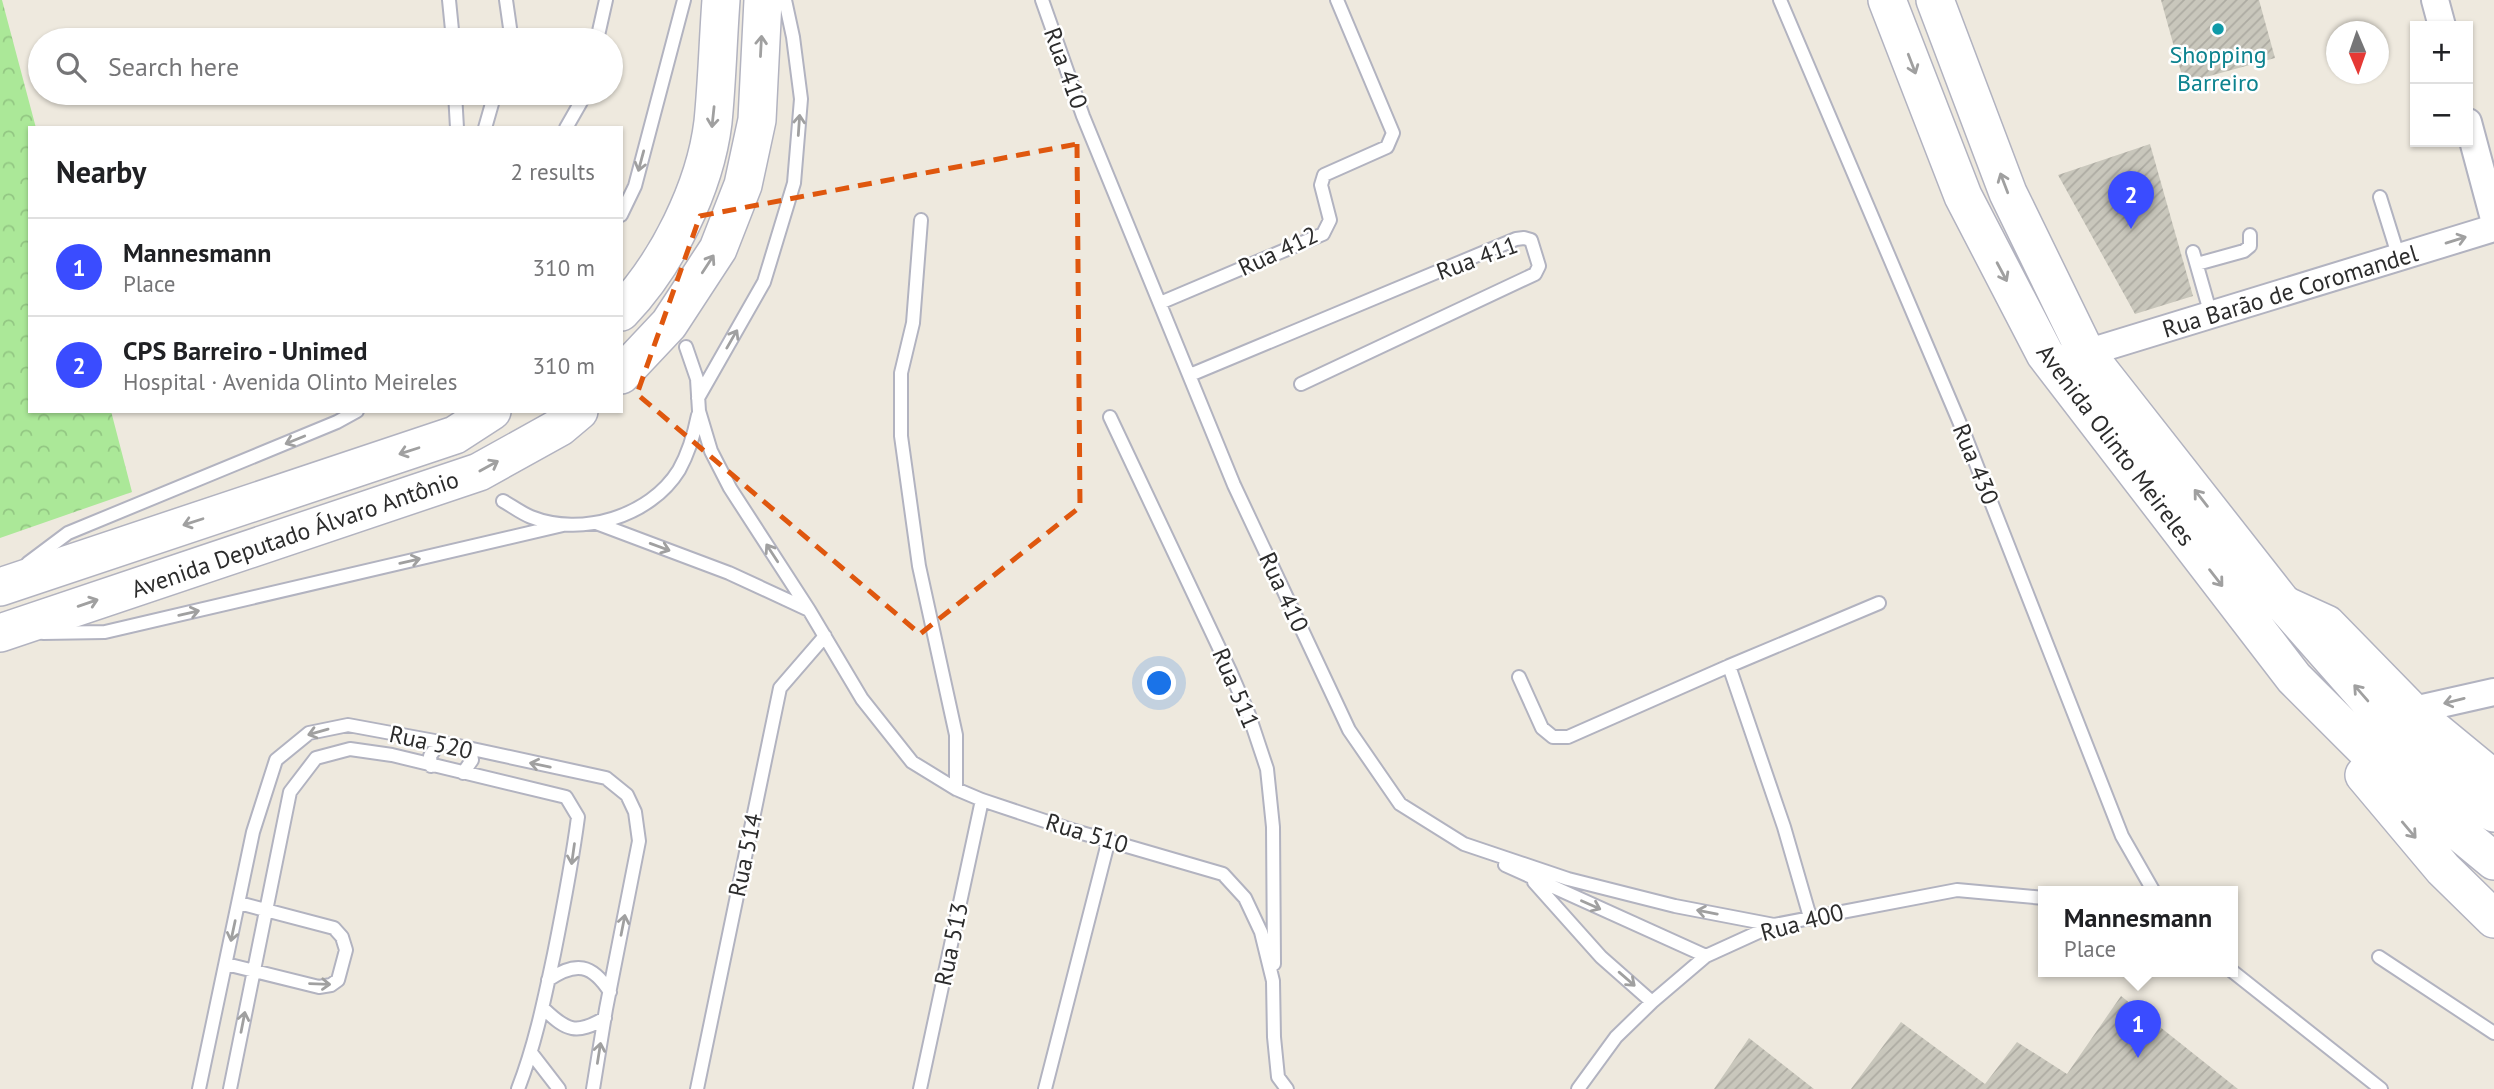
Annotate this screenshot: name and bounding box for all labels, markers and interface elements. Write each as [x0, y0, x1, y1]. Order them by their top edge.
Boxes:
marker: Shopping Barreiro [2210, 21, 2226, 37]
north arrow [2326, 21, 2389, 84]
map controls [2410, 21, 2473, 147]
button: + [2410, 21, 2473, 84]
street label: Rua 410 [1037, 23, 1095, 113]
search box [28, 28, 623, 105]
one-way arrow [755, 35, 768, 57]
place label: Shopping Barreiro [2169, 39, 2267, 98]
icon: search [52, 48, 90, 86]
text: Search here [108, 50, 239, 83]
one-way arrow [1906, 52, 1919, 74]
button: − [2410, 84, 2473, 147]
one-way arrow [706, 105, 719, 128]
one-way arrow [793, 114, 806, 136]
one-way arrow [634, 149, 647, 171]
text: Nearby [56, 152, 146, 191]
text: 2 results [511, 157, 595, 186]
pin: 2 [2108, 171, 2154, 229]
one-way arrow [1997, 172, 2010, 194]
street label: Rua 412 [1233, 219, 1323, 283]
street label: Rua 411 [1432, 229, 1522, 287]
one-way arrow [2445, 233, 2467, 246]
text: Mannesmann [123, 236, 271, 269]
street label: Rua Barão de Coromandel [2159, 237, 2421, 345]
text: 1 [72, 253, 86, 282]
text: 310 m [533, 253, 595, 282]
one-way arrow [701, 255, 715, 274]
one-way arrow [1996, 261, 2010, 282]
text: Place [123, 269, 176, 298]
one-way arrow [726, 329, 739, 350]
text: CPS Barreiro - Unimed [123, 334, 367, 367]
street label: Avenida Olinto Meireles [2030, 338, 2202, 552]
text: 2 [72, 351, 86, 380]
text: 310 m [533, 351, 595, 380]
text: Hospital · Avenida Olinto Meireles [123, 367, 457, 396]
street label: Rua 430 [1946, 419, 2006, 509]
one-way arrow [284, 434, 306, 447]
one-way arrow [398, 445, 420, 458]
one-way arrow [478, 459, 498, 473]
street label: Avenida Deputado Álvaro Antônio [127, 463, 463, 605]
one-way arrow [2194, 490, 2209, 508]
one-way arrow [182, 517, 204, 529]
one-way arrow [649, 542, 671, 555]
one-way arrow [764, 544, 779, 563]
street label: Rua 410 [1252, 547, 1316, 637]
one-way arrow [398, 553, 421, 567]
one-way arrow [2209, 569, 2224, 587]
one-way arrow [77, 596, 99, 608]
one-way arrow [177, 605, 200, 619]
street label: Rua 511 [1205, 643, 1267, 733]
your location [1142, 666, 1176, 700]
one-way arrow [2353, 685, 2370, 702]
one-way arrow [2443, 695, 2466, 708]
street label: Rua 520 [386, 718, 476, 766]
one-way arrow [307, 727, 329, 740]
one-way arrow [529, 757, 552, 771]
street label: Rua 510 [1042, 806, 1132, 860]
street label: Rua 514 [721, 810, 769, 900]
one-way arrow [2402, 820, 2417, 838]
one-way arrow [566, 842, 579, 865]
popup [2038, 886, 2238, 977]
street label: Rua 400 [1757, 896, 1847, 948]
street label: Rua 513 [927, 899, 975, 989]
one-way arrow [1580, 899, 1602, 912]
text: Mannesmann [2064, 901, 2212, 934]
one-way arrow [1696, 905, 1719, 918]
one-way arrow [616, 914, 630, 937]
one-way arrow [225, 919, 239, 942]
text: Place [2064, 934, 2116, 963]
one-way arrow [1618, 971, 1636, 987]
one-way arrow [308, 978, 331, 991]
pin: 1 [2115, 1000, 2161, 1058]
one-way arrow [237, 1011, 250, 1034]
one-way arrow [593, 1043, 606, 1065]

